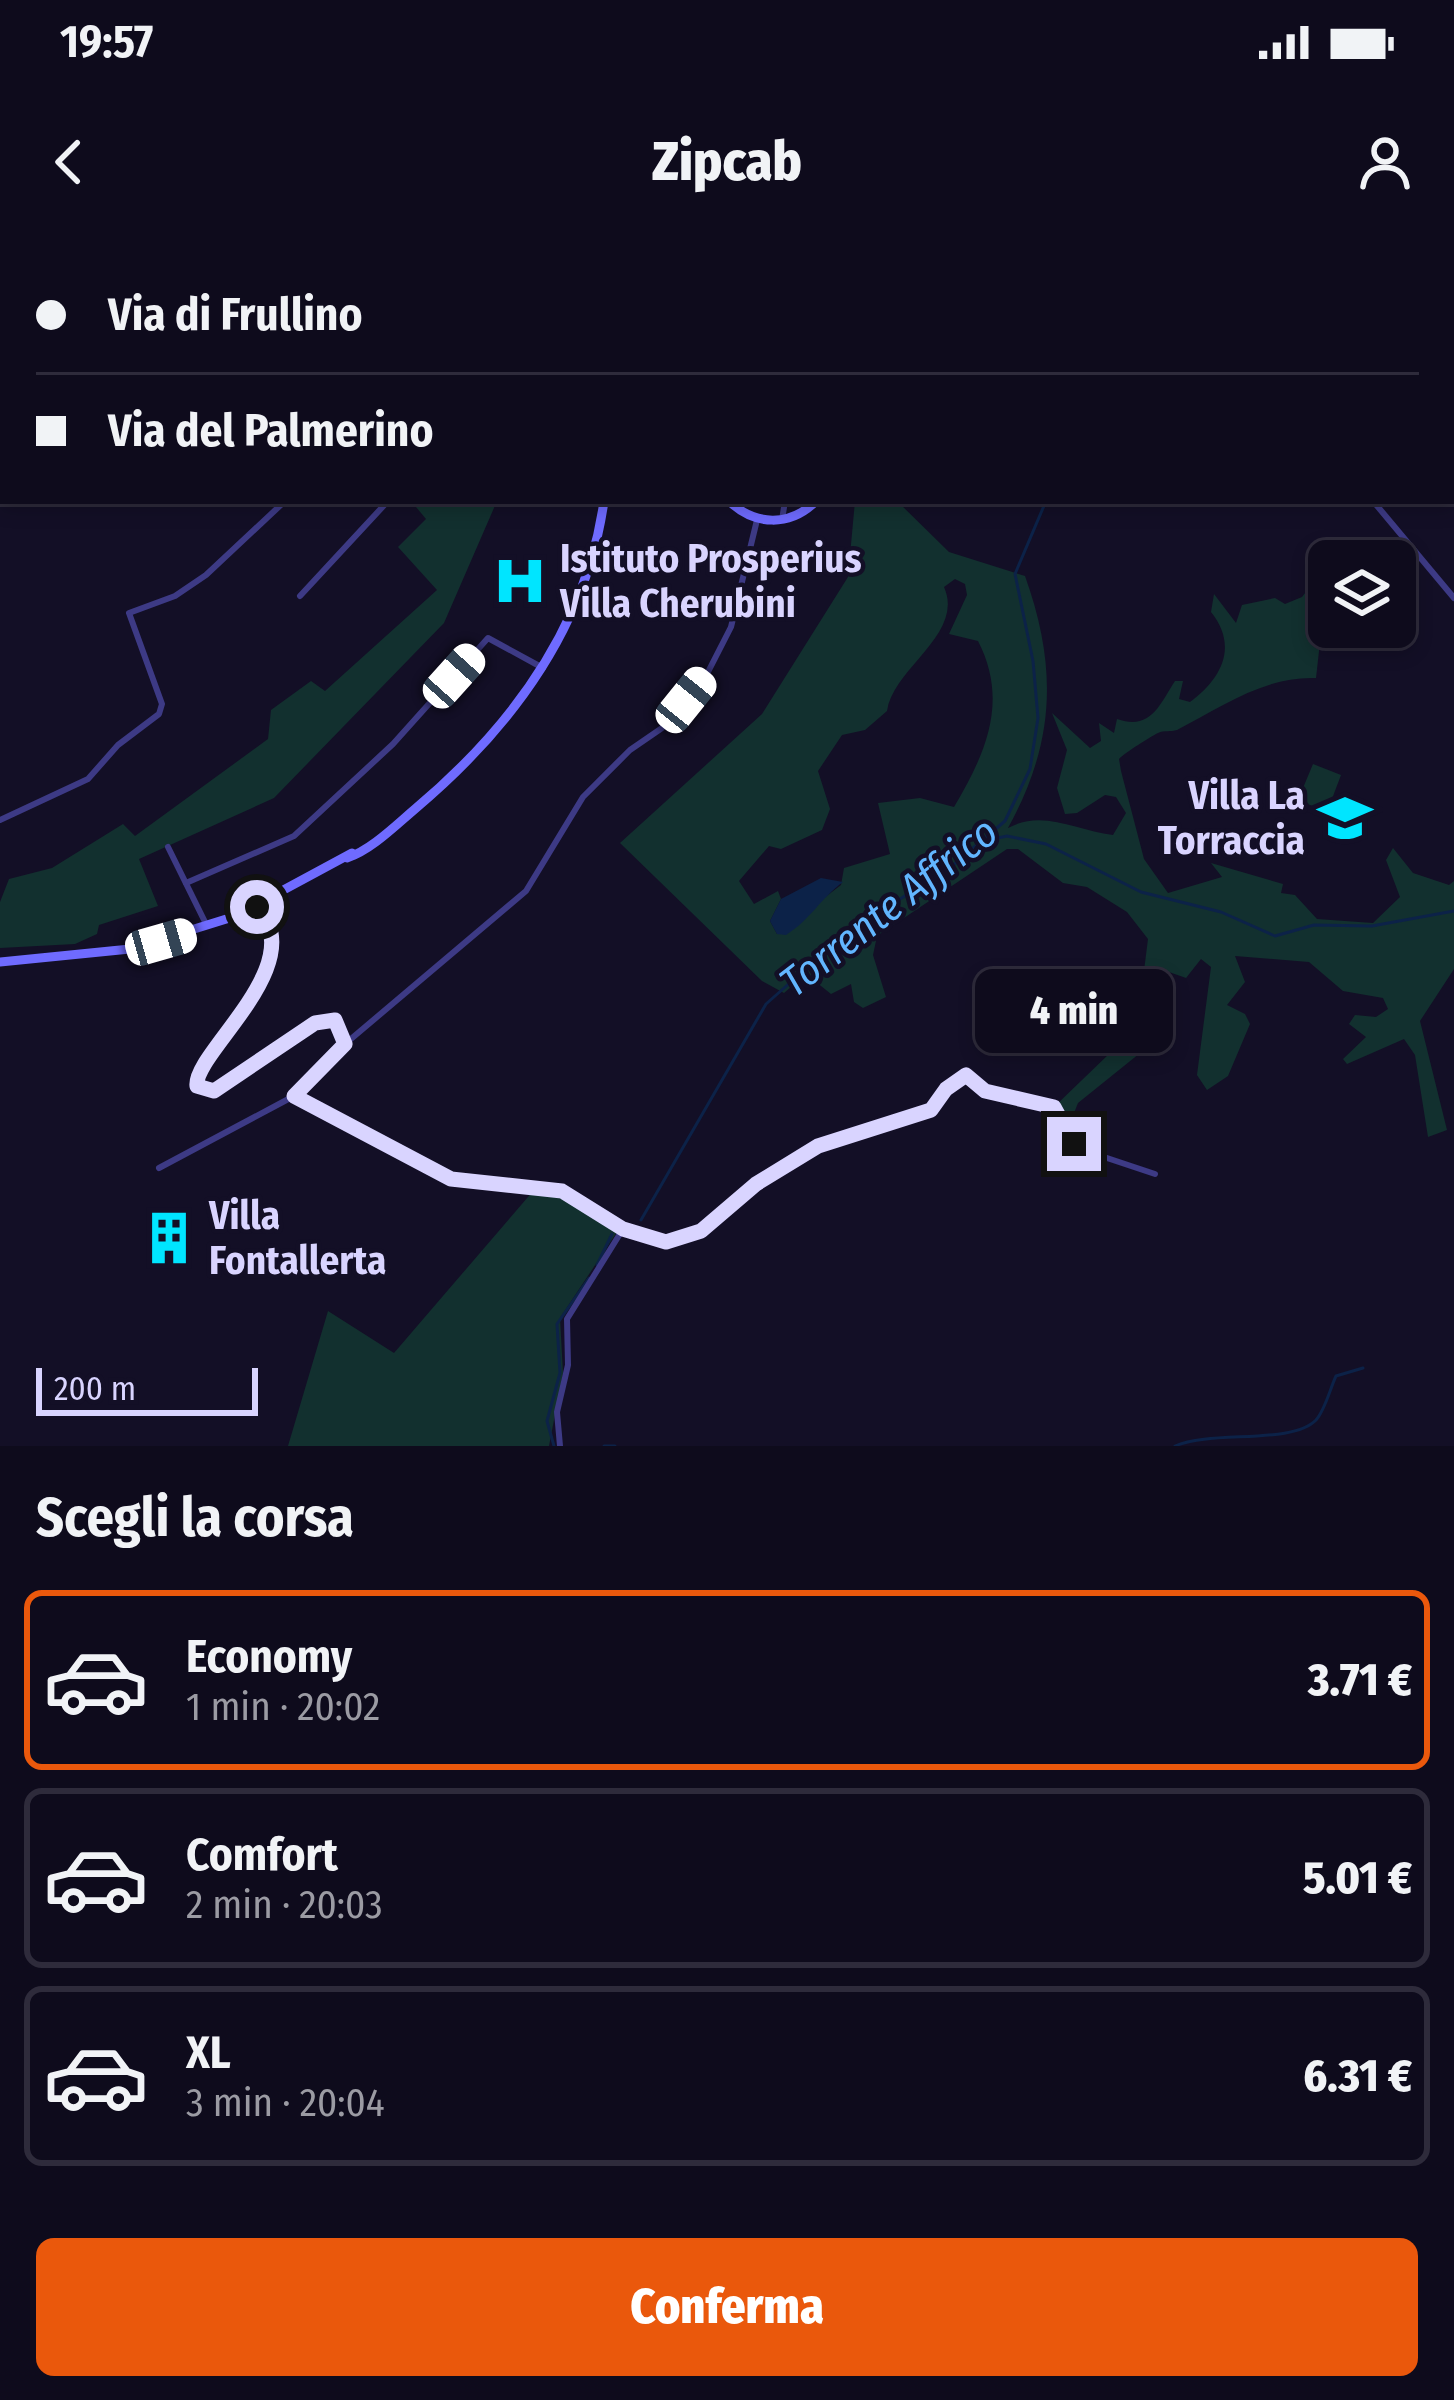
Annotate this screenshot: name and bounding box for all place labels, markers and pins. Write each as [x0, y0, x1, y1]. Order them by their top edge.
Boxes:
place label: Istituto Prosperius Villa Cherubini [559, 536, 862, 627]
hospital icon: Istituto Prosperius Villa Cherubini [491, 552, 549, 610]
place label: Villa La Torraccia [1158, 773, 1305, 864]
school or university icon: Villa La Torraccia [1316, 789, 1374, 847]
place label: Villa Fontallerta [208, 1193, 386, 1284]
building icon: Villa Fontallerta [140, 1209, 198, 1267]

